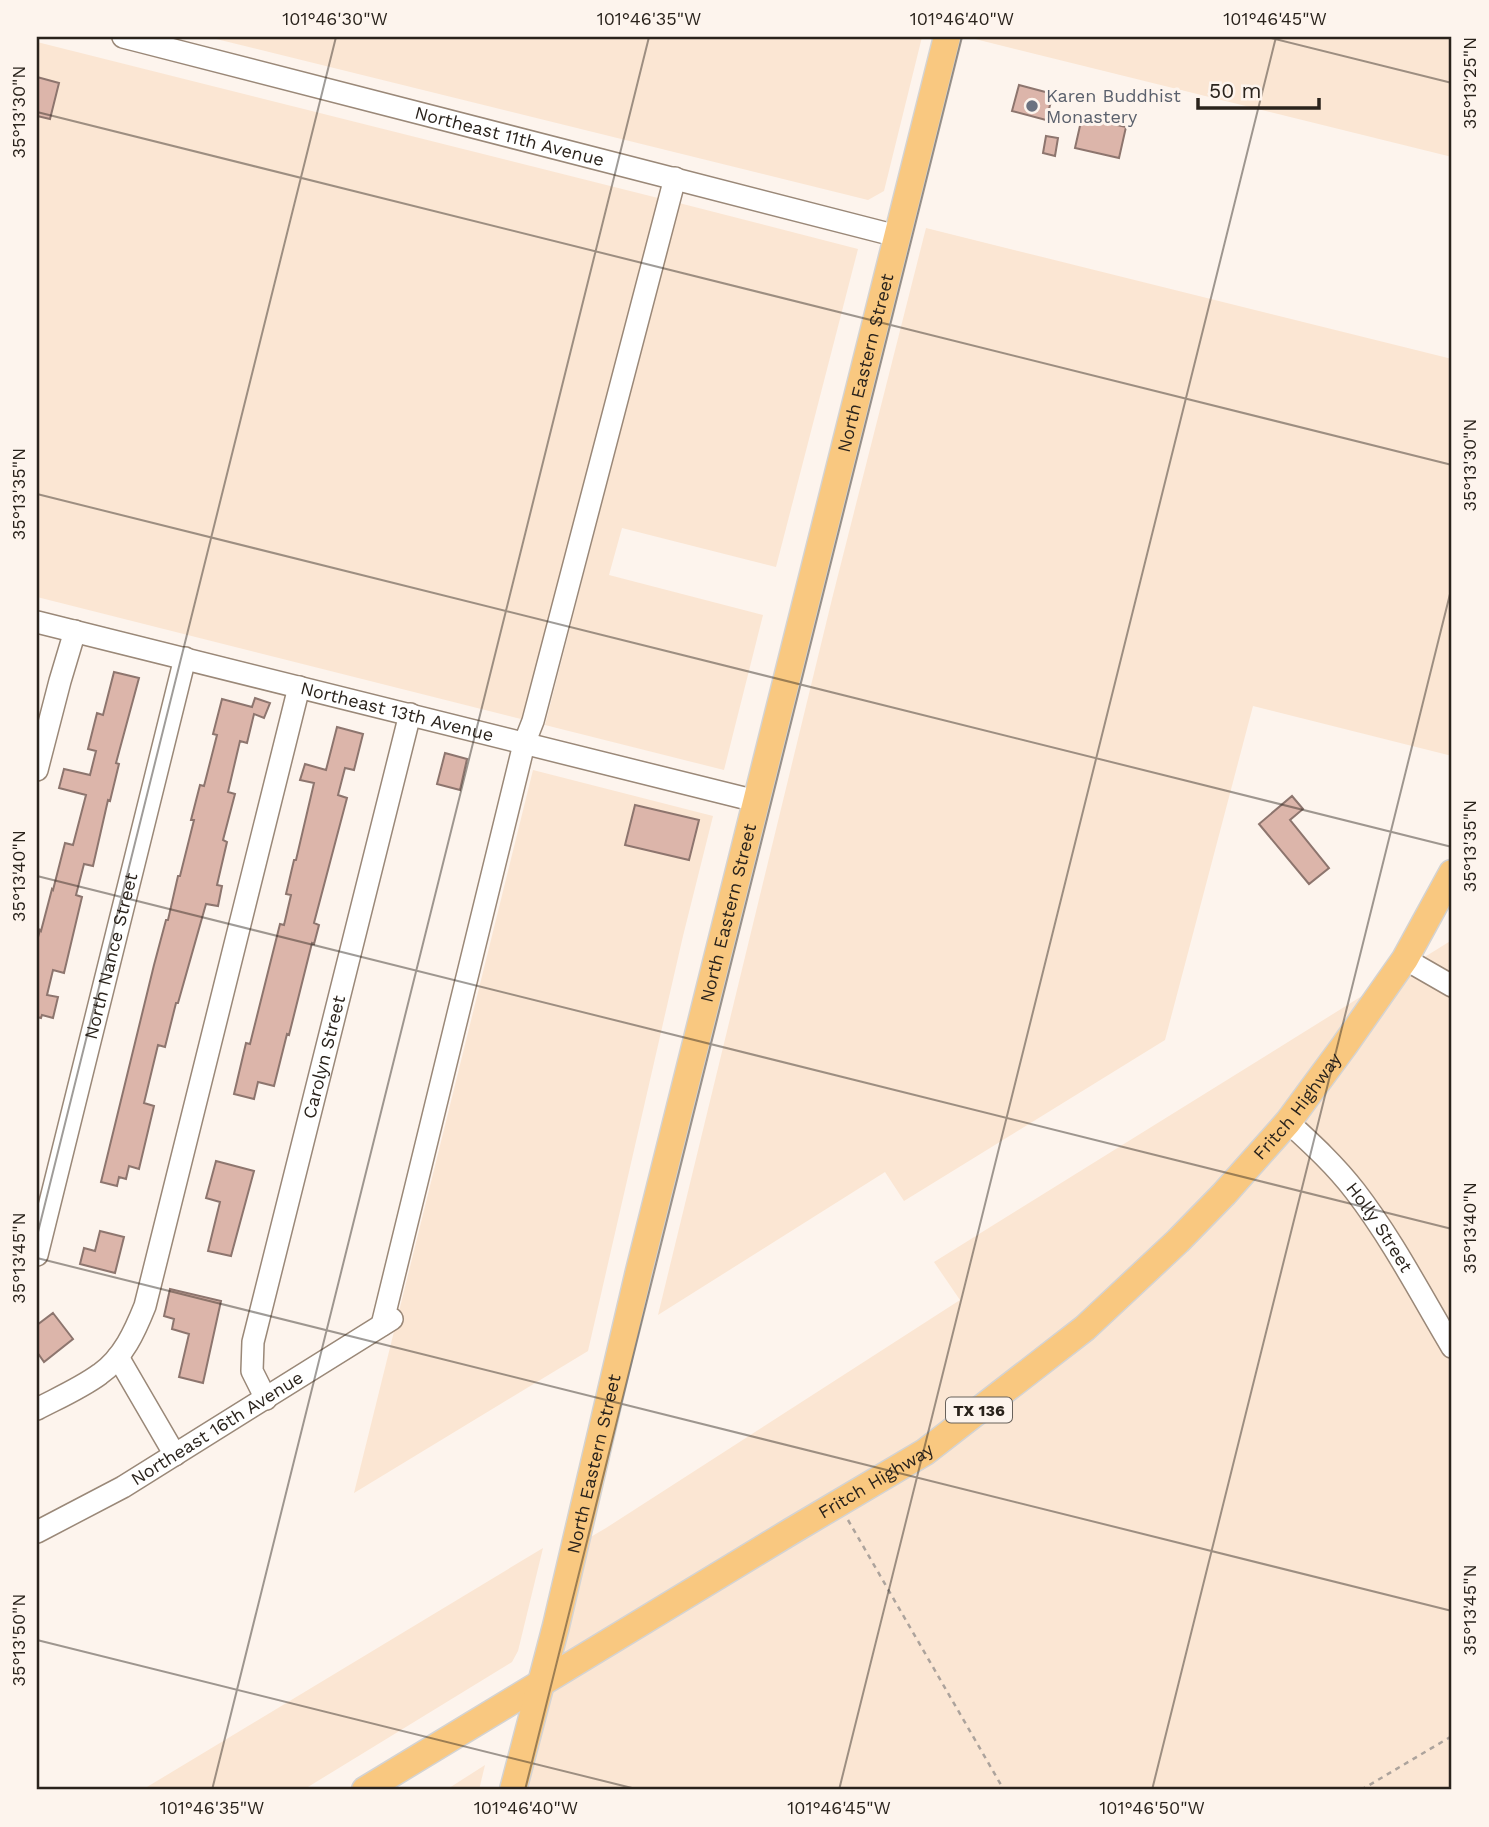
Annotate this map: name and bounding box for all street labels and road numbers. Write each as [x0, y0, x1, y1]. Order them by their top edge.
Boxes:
street label: Northeast 11th Avenue [413, 101, 606, 170]
street label: North Eastern Street [833, 271, 898, 454]
street label: Northeast 13th Avenue [298, 677, 496, 745]
street label: North Eastern Street [695, 821, 760, 1005]
street label: North Nance Street [80, 870, 141, 1041]
street label: Carolyn Street [298, 993, 349, 1121]
street label: Fritch Highway [1249, 1048, 1346, 1164]
street label: Holly Street [1342, 1178, 1417, 1276]
street label: Northeast 16th Avenue [127, 1366, 307, 1489]
street label: North Eastern Street [562, 1372, 625, 1556]
road number: TX 136 [946, 1398, 1012, 1422]
street label: Fritch Highway [814, 1438, 938, 1523]

